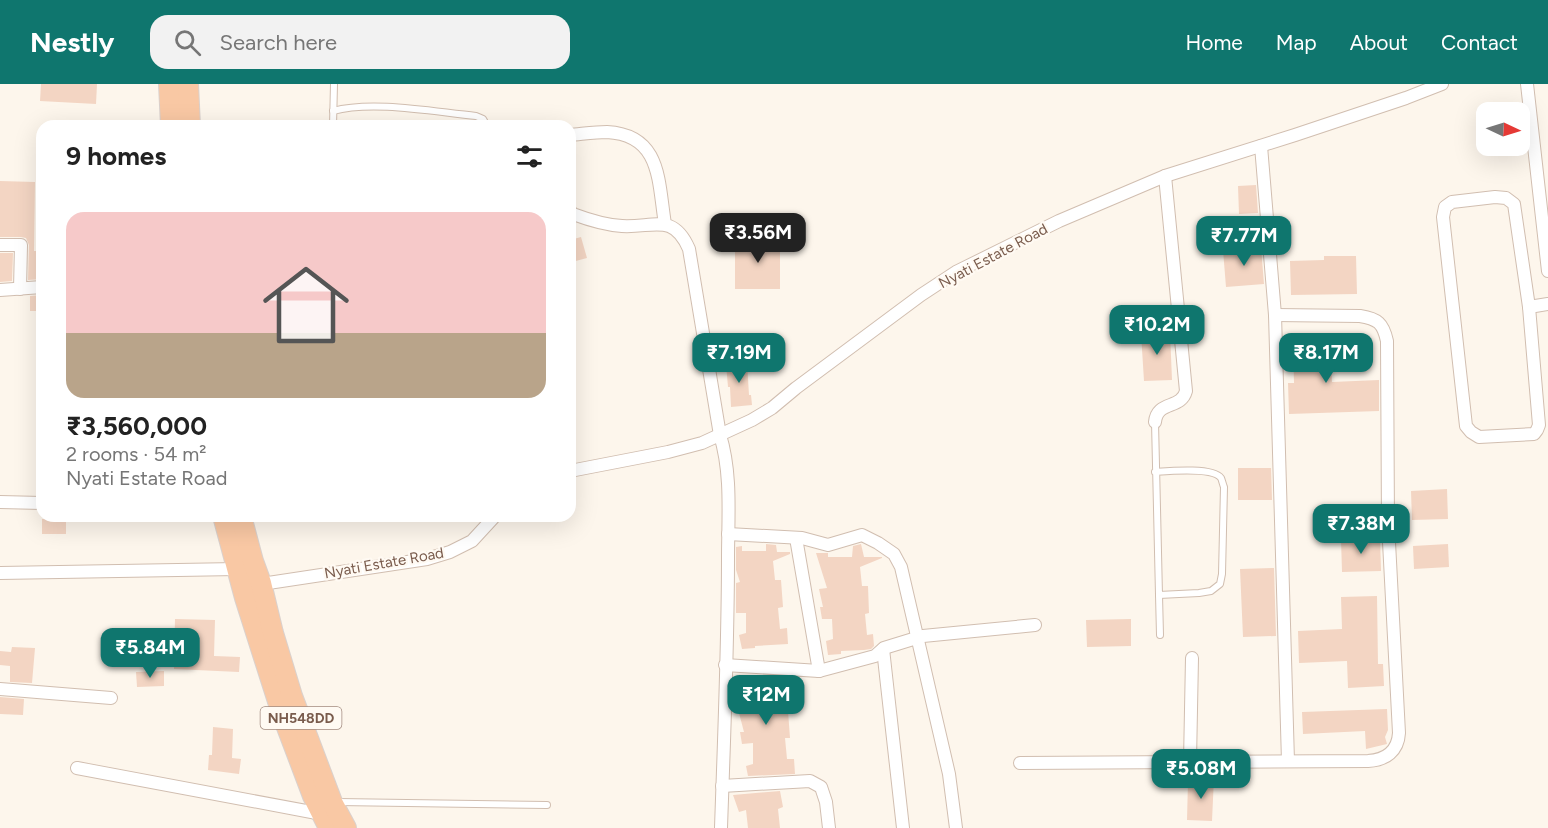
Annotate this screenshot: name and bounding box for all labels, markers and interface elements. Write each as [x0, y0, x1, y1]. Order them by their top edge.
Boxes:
search box [150, 15, 570, 69]
text: Nestly [30, 25, 114, 59]
icon: search [171, 26, 204, 59]
text: Search here [219, 29, 337, 56]
text: Home [1186, 30, 1243, 55]
text: Map [1276, 30, 1317, 55]
text: About [1350, 30, 1408, 55]
text: Contact [1441, 30, 1518, 55]
north arrow [1476, 102, 1530, 156]
map controls [1476, 102, 1530, 156]
text: 9 homes [66, 140, 166, 172]
icon: filters [513, 140, 546, 173]
pin: ₹3.56M [709, 213, 807, 264]
pin: ₹7.77M [1195, 216, 1293, 267]
text: ₹3.56M [724, 220, 792, 244]
street label: Nyati Estate Road [935, 220, 1051, 292]
text: ₹7.77M [1210, 223, 1278, 247]
icon: home [252, 251, 360, 359]
pin: ₹10.2M [1108, 305, 1206, 356]
text: ₹10.2M [1123, 312, 1191, 336]
pin: ₹7.19M [690, 333, 788, 384]
pin: ₹8.17M [1277, 333, 1375, 384]
text: ₹7.19M [706, 340, 772, 364]
text: ₹8.17M [1293, 340, 1359, 364]
text: ₹3,560,000 [66, 410, 207, 442]
text: 2 rooms · 54 m² [66, 442, 206, 466]
text: Nyati Estate Road [66, 466, 227, 490]
pin: ₹7.38M [1312, 504, 1410, 555]
text: ₹7.38M [1327, 511, 1395, 535]
street label: Nyati Estate Road [323, 544, 445, 582]
pin: ₹5.84M [101, 628, 199, 679]
text: ₹5.84M [115, 635, 185, 659]
pin: ₹12M [730, 675, 802, 726]
text: ₹12M [741, 682, 791, 706]
road number: NH548DD [260, 707, 342, 729]
pin: ₹5.08M [1152, 749, 1250, 800]
text: ₹5.08M [1166, 756, 1236, 780]

